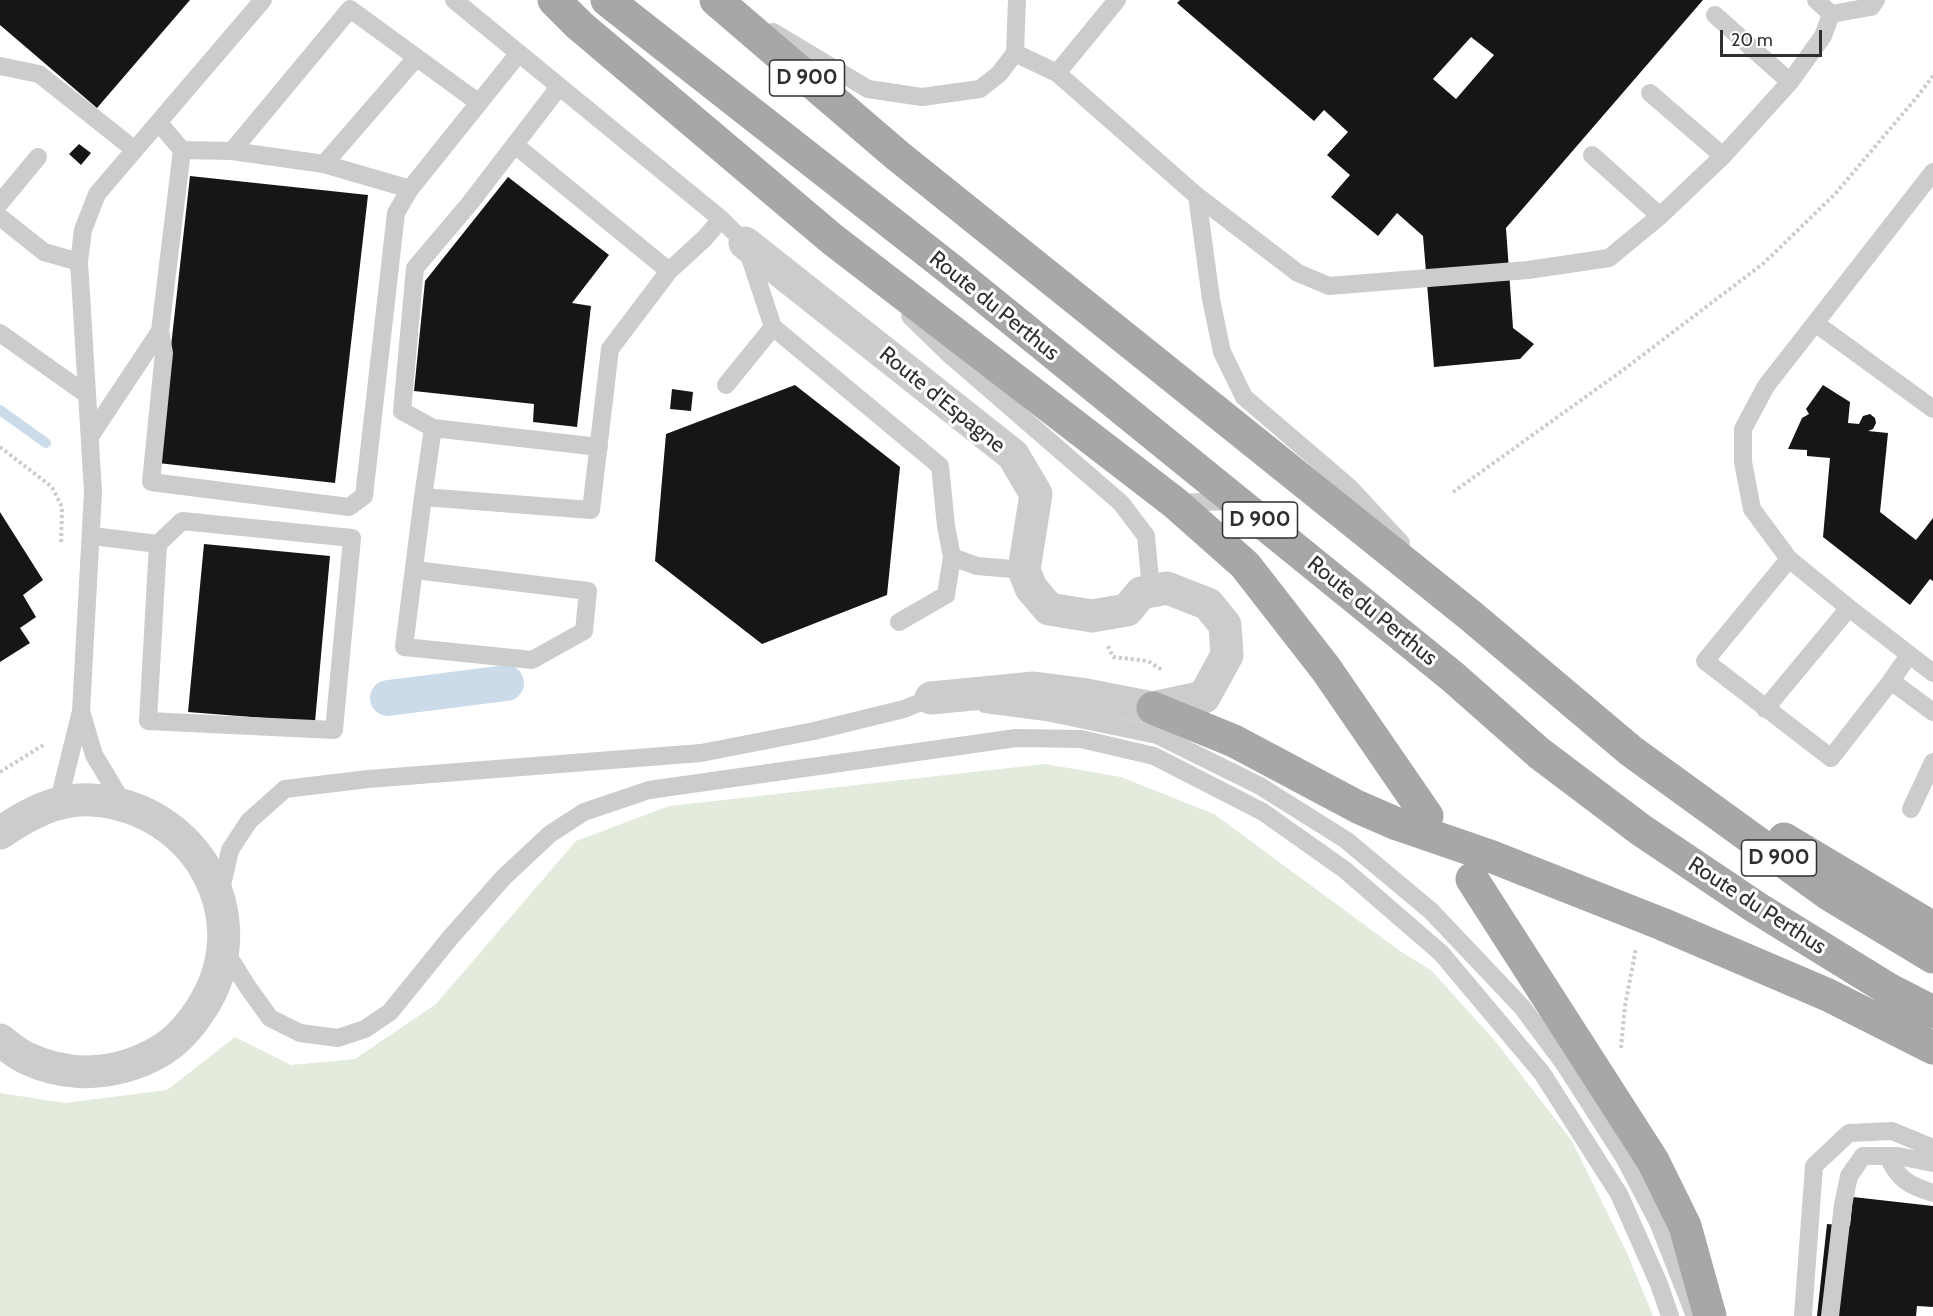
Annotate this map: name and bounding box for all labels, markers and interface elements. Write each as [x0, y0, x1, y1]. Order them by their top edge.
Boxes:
scale bar [1723, 18, 1825, 56]
text: 20 m [1731, 29, 1773, 51]
road number: D 900 [770, 60, 844, 96]
street label: Route du Perthus [924, 246, 1064, 366]
street label: Route d'Espagne [874, 341, 1010, 459]
road number: D 900 [1222, 502, 1298, 538]
street label: Route du Perthus [1302, 551, 1442, 671]
road number: D 900 [1742, 840, 1816, 876]
street label: Route du Perthus [1683, 852, 1831, 960]

